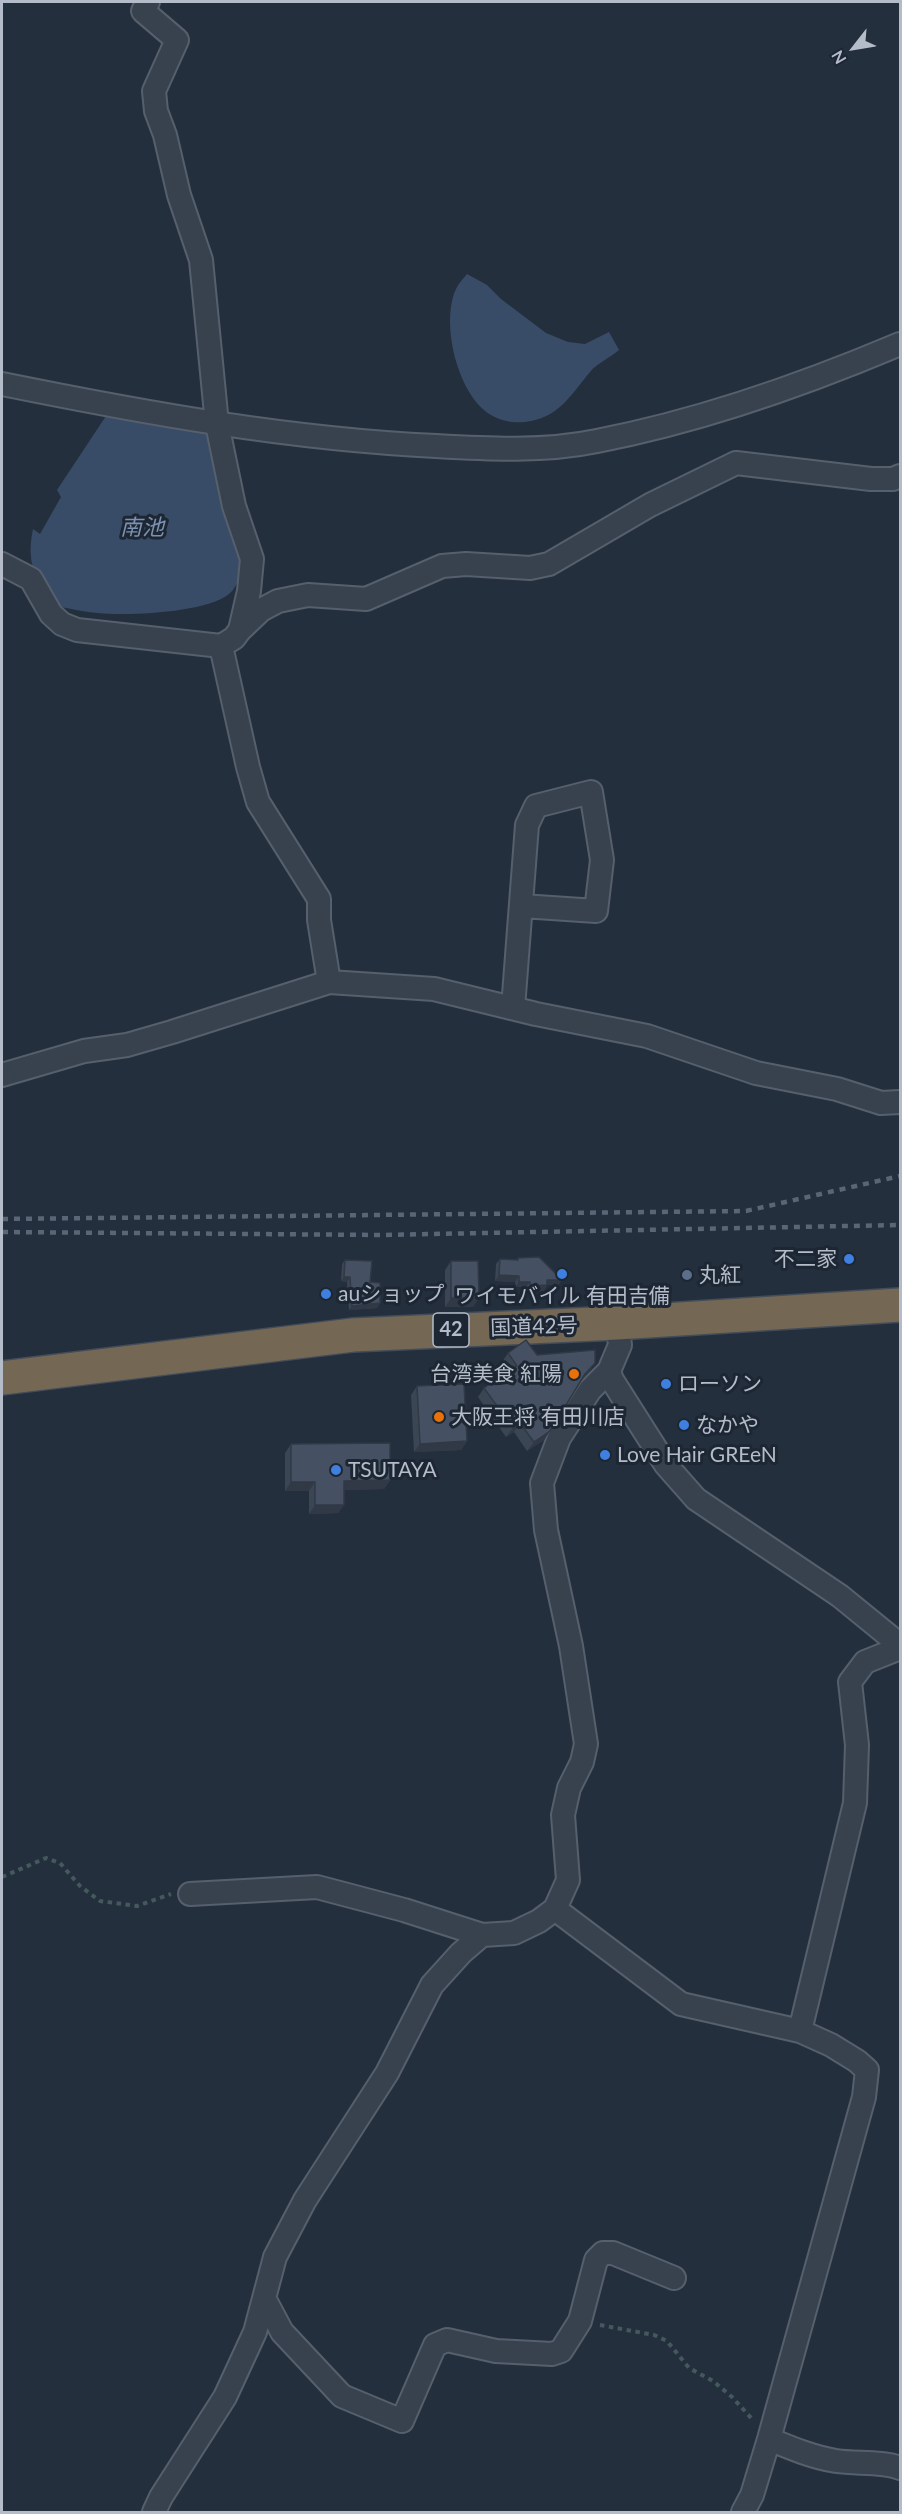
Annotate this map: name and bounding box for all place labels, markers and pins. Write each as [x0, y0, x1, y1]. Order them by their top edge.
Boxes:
place label: 不二家 [774, 1246, 837, 1272]
marker: 不二家 [842, 1252, 856, 1266]
place label: 丸紅 [699, 1262, 741, 1288]
marker: ワイモバイル 有田吉備 [555, 1267, 569, 1281]
marker: 丸紅 [680, 1268, 694, 1282]
place label: auショップ [338, 1281, 444, 1307]
place label: ワイモバイル 有田吉備 [454, 1283, 670, 1309]
marker: auショップ [319, 1287, 333, 1301]
place label: 台湾美食 紅陽 [431, 1361, 562, 1387]
marker: 台湾美食 紅陽 [567, 1367, 581, 1381]
place label: ローソン [678, 1371, 762, 1397]
marker: ローソン [659, 1377, 673, 1391]
place label: 大阪王将 有田川店 [451, 1404, 624, 1430]
marker: 大阪王将 有田川店 [432, 1410, 446, 1424]
place label: なかや [696, 1412, 759, 1438]
marker: なかや [677, 1418, 691, 1432]
place label: Love Hair GREeN [617, 1442, 777, 1468]
marker: Love Hair GREeN [598, 1448, 612, 1462]
place label: TSUTAYA [348, 1457, 437, 1483]
marker: TSUTAYA [329, 1463, 343, 1477]

